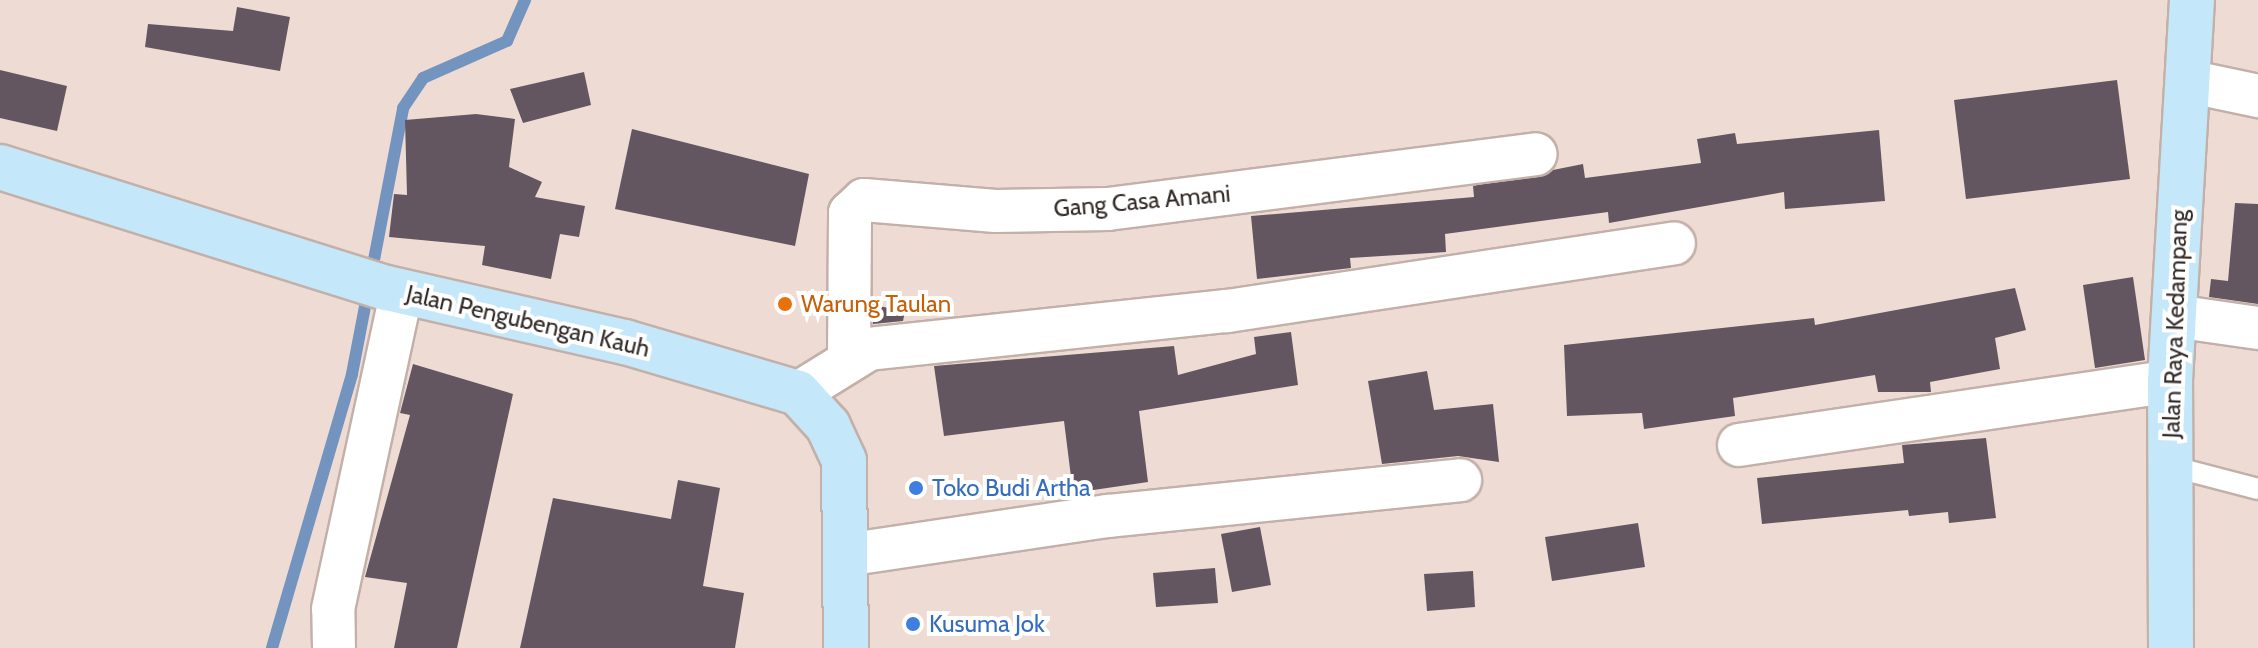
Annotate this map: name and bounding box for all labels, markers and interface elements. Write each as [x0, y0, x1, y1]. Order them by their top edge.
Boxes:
street label: Gang Casa Amani [1052, 179, 1232, 223]
street label: Jalan Raya Kedampang [2157, 209, 2193, 439]
street label: Jalan Pengubengan Kauh [403, 279, 653, 363]
place label: Warung Taulan [801, 290, 951, 318]
marker: Warung Taulan [776, 295, 794, 313]
place label: Toko Budi Artha [932, 474, 1090, 502]
marker: Toko Budi Artha [907, 479, 925, 497]
place label: Kusuma Jok [929, 610, 1045, 638]
marker: Kusuma Jok [904, 615, 922, 633]

